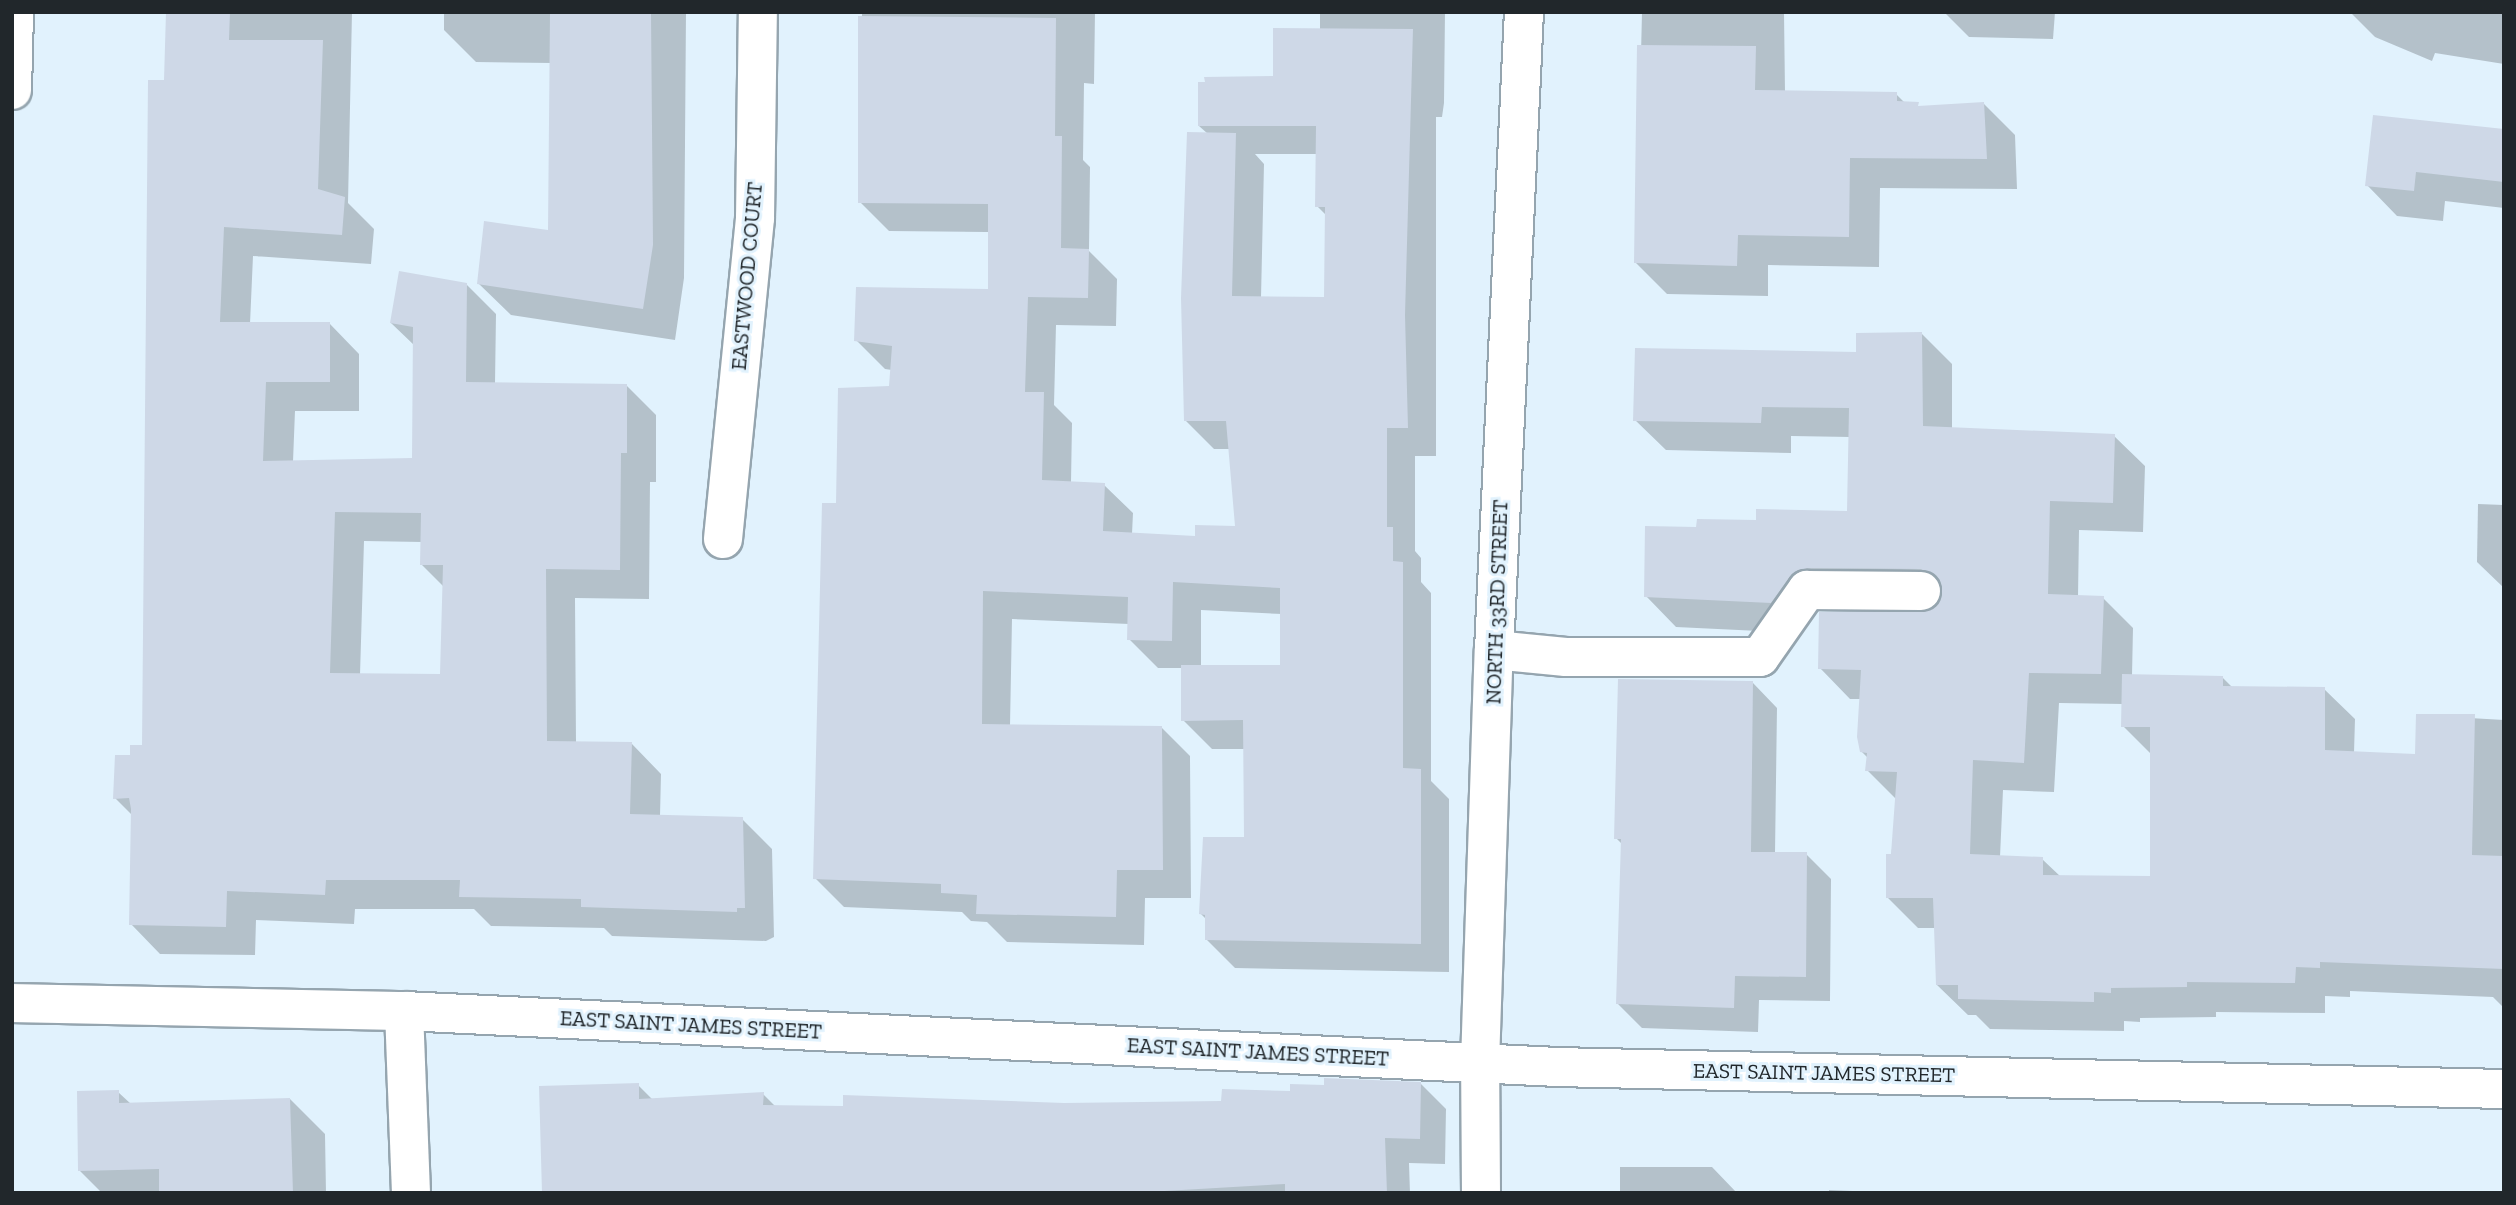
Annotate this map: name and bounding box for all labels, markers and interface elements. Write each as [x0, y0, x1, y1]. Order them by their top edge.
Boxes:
street label: EASTWOOD COURT [726, 181, 768, 371]
street label: NORTH 33RD STREET [1481, 499, 1513, 705]
street label: EAST SAINT JAMES STREET [559, 1006, 823, 1044]
street label: EAST SAINT JAMES STREET [1126, 1033, 1390, 1071]
street label: EAST SAINT JAMES STREET [1692, 1058, 1956, 1088]

